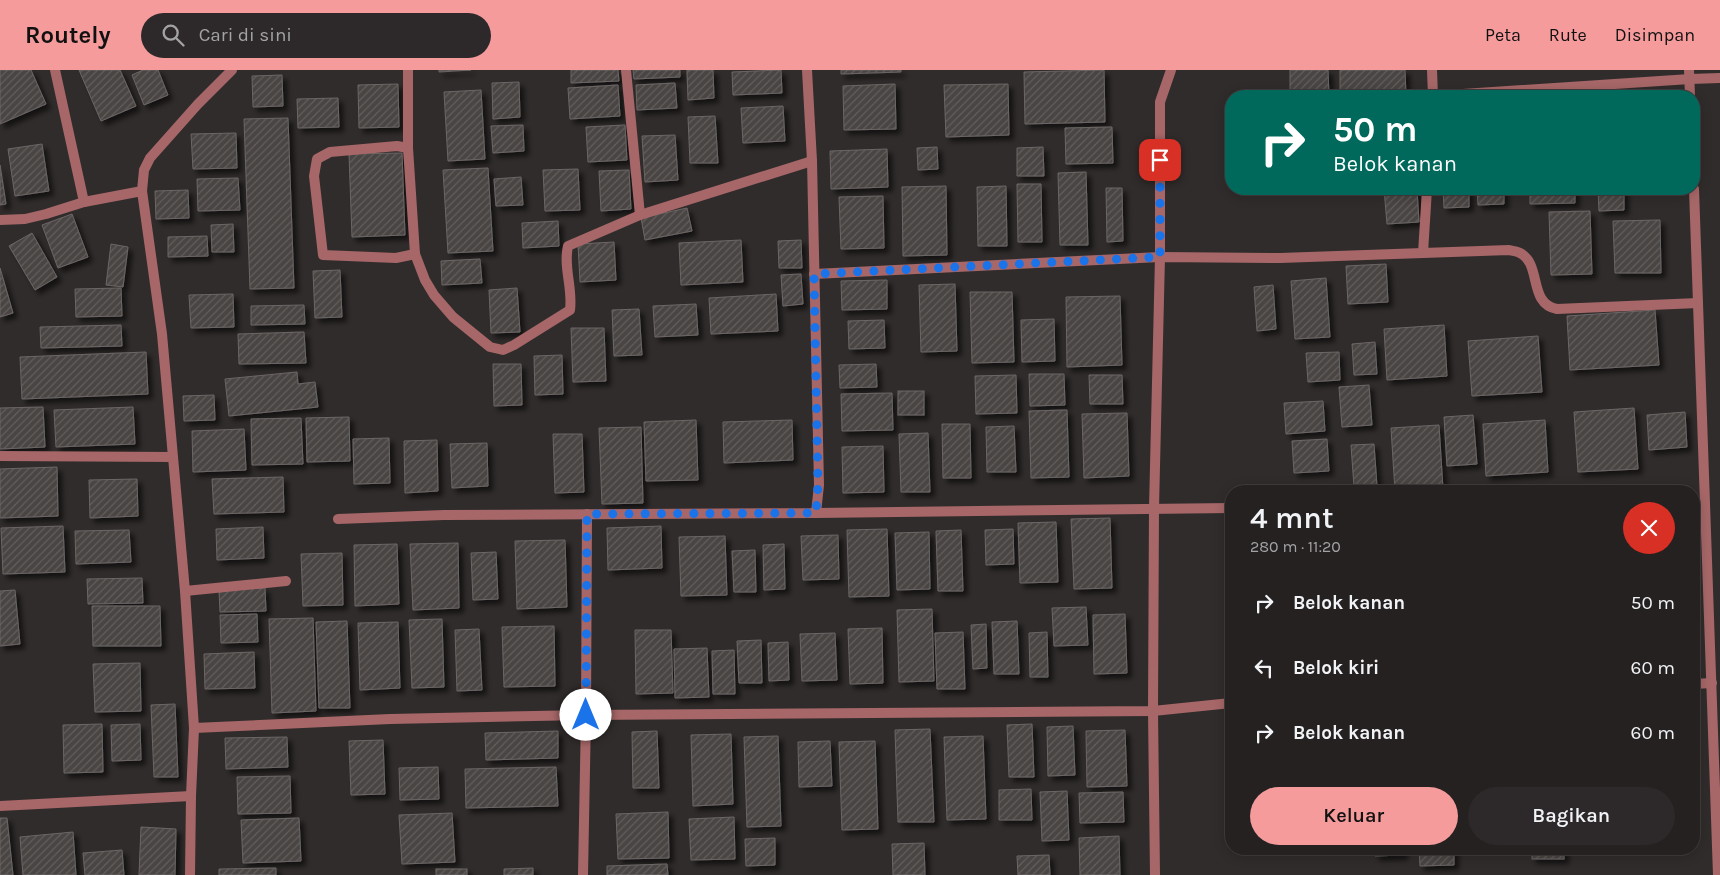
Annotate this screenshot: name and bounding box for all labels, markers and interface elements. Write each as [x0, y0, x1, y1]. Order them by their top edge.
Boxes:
search box [141, 13, 491, 58]
text: Routely [25, 21, 111, 49]
icon: search [159, 21, 187, 49]
text: Cari di sini [199, 24, 292, 46]
text: Peta [1485, 24, 1521, 46]
text: Rute [1549, 24, 1587, 46]
text: Disimpan [1615, 24, 1695, 46]
text: 50 m [1333, 109, 1418, 150]
icon: right [1250, 110, 1315, 175]
pin [1139, 139, 1181, 181]
icon: arrive [1146, 146, 1174, 174]
text: Belok kanan [1333, 151, 1457, 177]
text: 4 mnt [1250, 500, 1334, 536]
button: close [1623, 502, 1675, 554]
text: 280 m · 11:20 [1250, 537, 1341, 556]
icon: right [1250, 589, 1278, 617]
text: Belok kanan [1293, 592, 1405, 614]
text: 50 m [1631, 592, 1675, 614]
icon: left [1250, 654, 1278, 682]
text: Belok kiri [1293, 657, 1379, 679]
text: 60 m [1631, 657, 1675, 679]
position arrow [559, 688, 611, 740]
icon: right [1250, 719, 1278, 747]
text: Belok kanan [1293, 722, 1405, 744]
text: 60 m [1631, 722, 1675, 744]
button: Keluar [1250, 787, 1458, 845]
button: Bagikan [1468, 787, 1675, 845]

